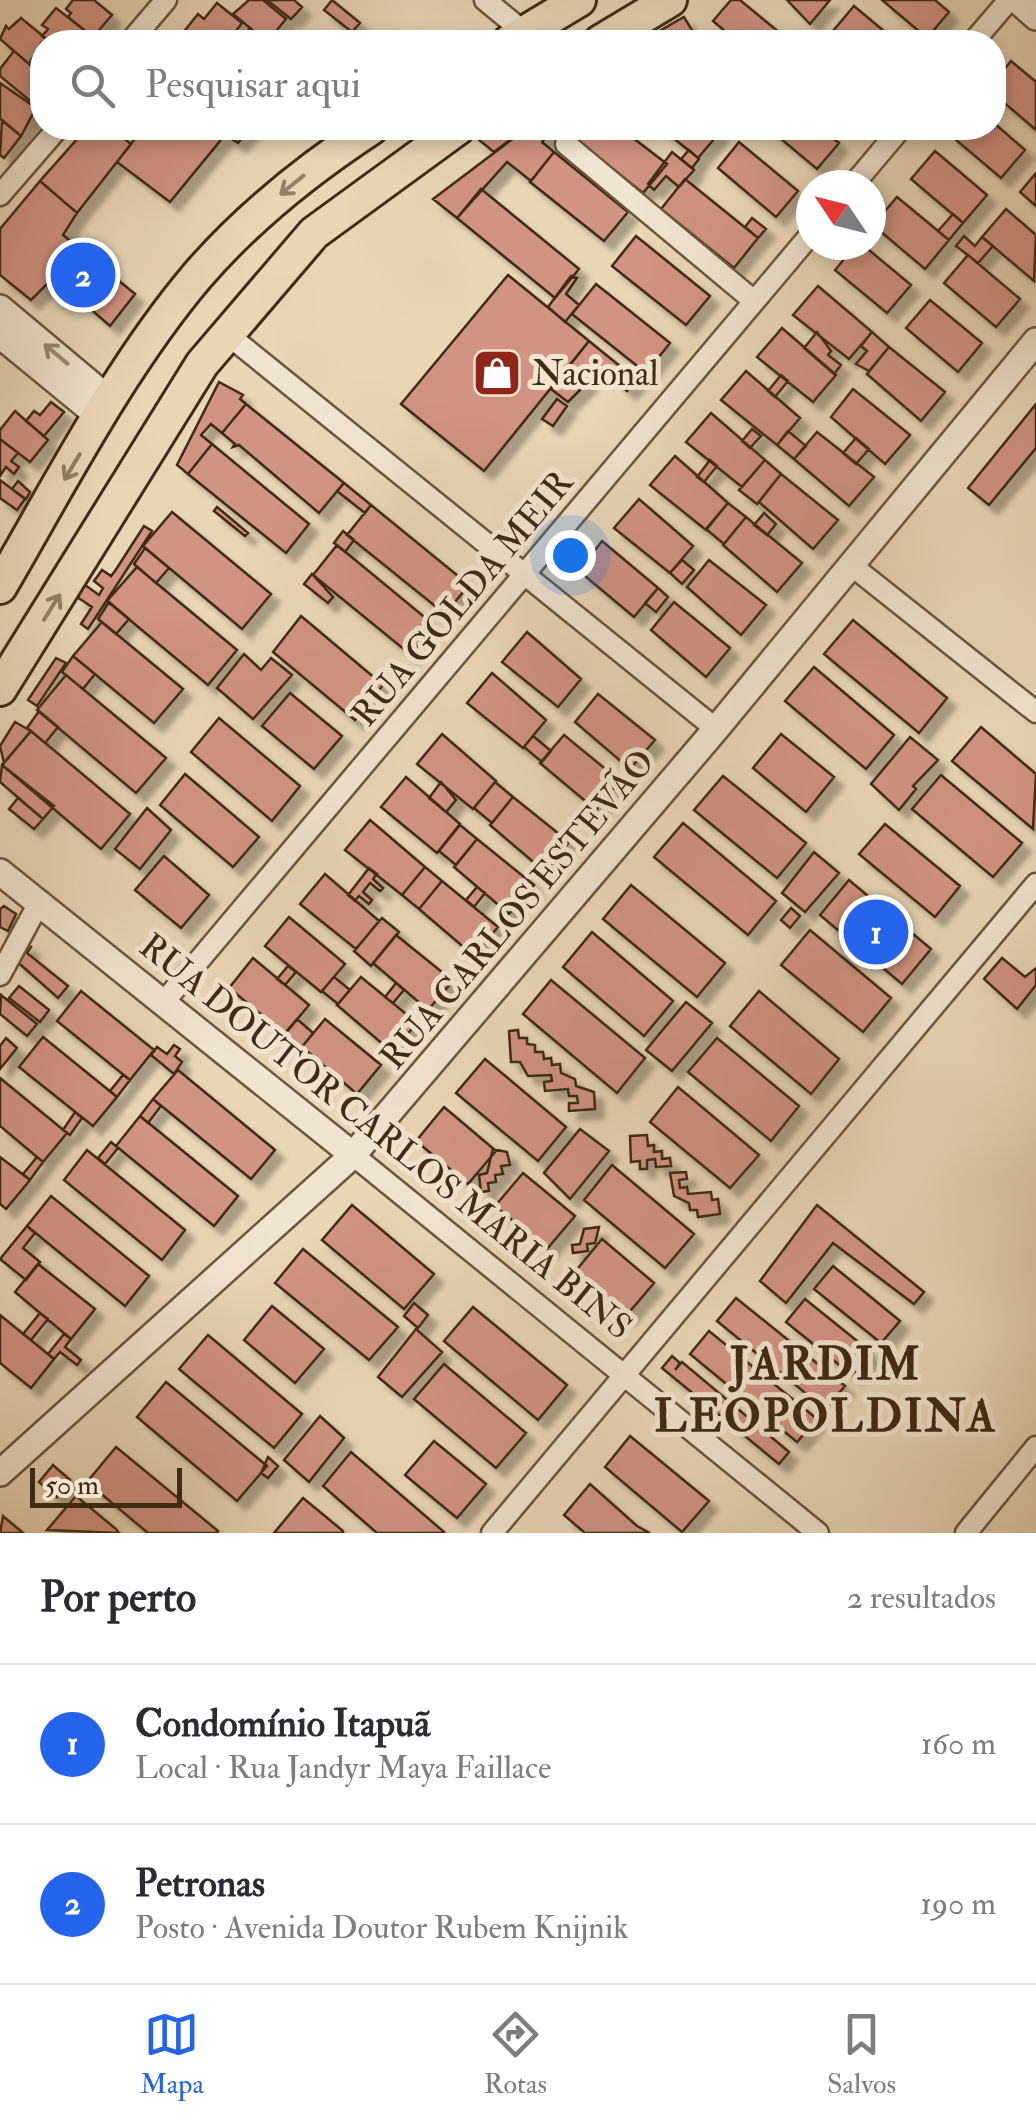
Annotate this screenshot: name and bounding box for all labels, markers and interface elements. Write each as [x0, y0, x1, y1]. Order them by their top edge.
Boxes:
search box [30, 30, 1006, 140]
icon: search [65, 58, 120, 113]
text: Pesquisar aqui [145, 61, 361, 109]
north arrow [796, 170, 886, 260]
one-way arrow [279, 174, 306, 195]
pin: 2 [51, 238, 116, 312]
one-way arrow [43, 343, 69, 365]
shop icon: Nacional [471, 347, 523, 399]
place label: Nacional [532, 352, 658, 396]
one-way arrow [62, 452, 82, 481]
street label: RUA GOLDA MEIR [343, 461, 583, 736]
your location [545, 530, 596, 581]
one-way arrow [42, 593, 63, 622]
street label: RUA CARLOS ESTEVÃO [370, 740, 665, 1079]
pin: 1 [844, 894, 908, 970]
street label: RUA DOUTOR CARLOS MARIA BINS [130, 924, 641, 1349]
district label: JARDIM LEOPOLDINA [654, 1337, 998, 1445]
scale bar [30, 1463, 182, 1508]
text: 50 m [45, 1468, 99, 1503]
text: Por perto [40, 1572, 196, 1624]
text: 2 resultados [847, 1578, 996, 1618]
text: Condomínio Itapuã [135, 1700, 430, 1748]
text: 1 [67, 1724, 78, 1764]
text: 160 m [921, 1724, 996, 1764]
text: Local · Rua Jandyr Maya Faillace [135, 1748, 551, 1788]
text: Petronas [135, 1860, 265, 1908]
text: 2 [64, 1884, 81, 1924]
text: 190 m [920, 1884, 996, 1924]
text: Posto · Avenida Doutor Rubem Knijnik [135, 1908, 629, 1948]
tab: Mapa [140, 2007, 204, 2102]
tab: Rotas [484, 2007, 547, 2102]
tab: Salvos [827, 2007, 896, 2102]

